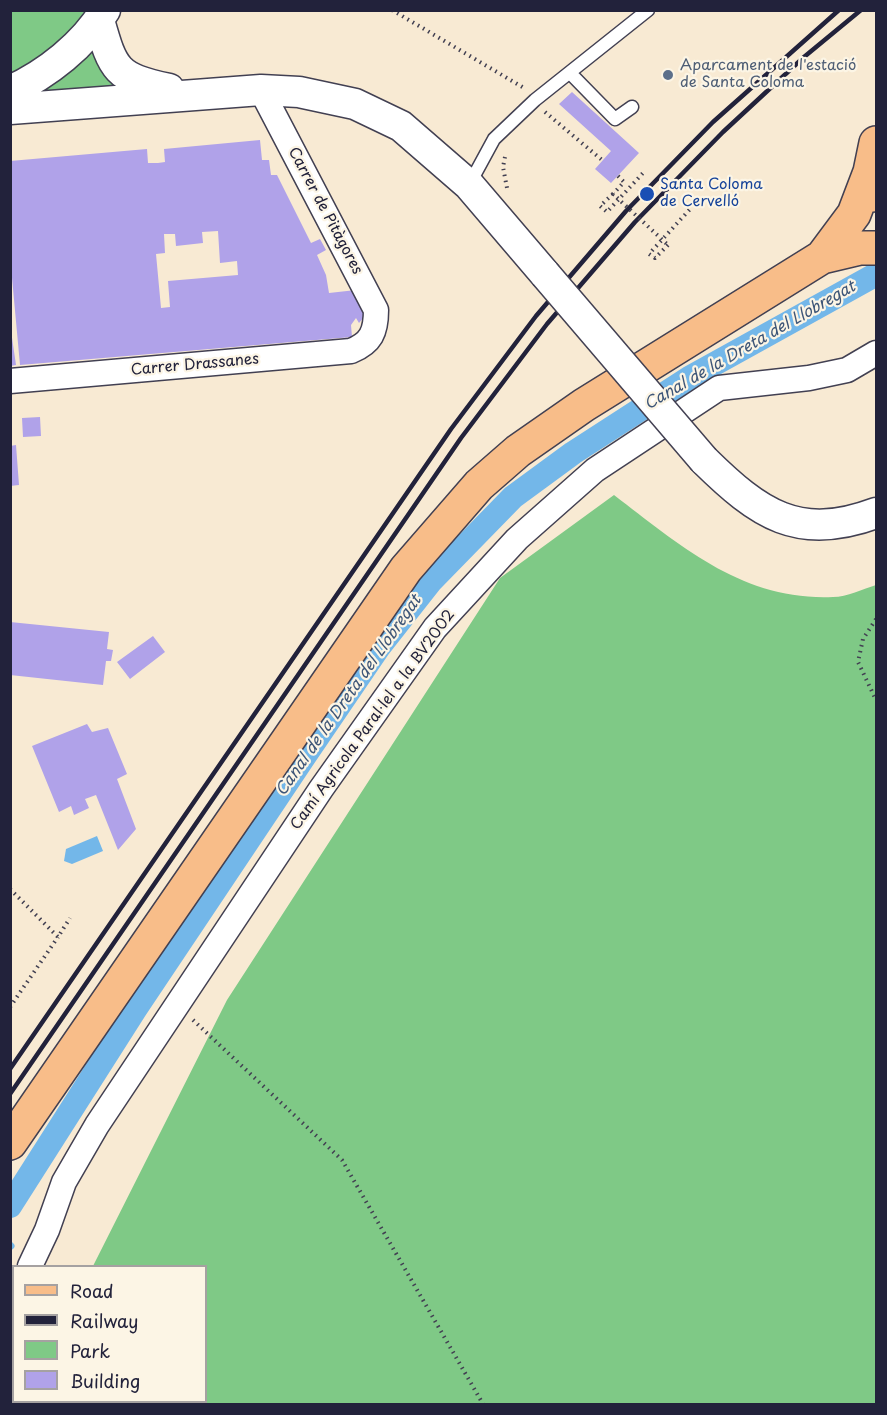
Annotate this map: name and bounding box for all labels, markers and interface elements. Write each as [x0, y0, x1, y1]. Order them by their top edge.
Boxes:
place label: Aparcament de l'estació de Santa Coloma [680, 57, 856, 92]
marker: Aparcament de l'estació de Santa Coloma [661, 68, 675, 82]
street label: Carrer de Pitàgores [284, 144, 366, 278]
place label: Santa Coloma de Cervelló [660, 176, 763, 211]
marker: Santa Coloma de Cervelló [638, 185, 656, 203]
water label: Canal de la Dreta del Llobregat [641, 278, 859, 414]
street label: Carrer Drassanes [130, 350, 260, 380]
water label: Canal de la Dreta del Llobregat [272, 592, 426, 800]
street label: Camí Agricola Paral·lel a la BV2002 [287, 606, 459, 834]
legend [12, 1265, 207, 1403]
text: Road [70, 1277, 114, 1304]
text: Railway [70, 1307, 138, 1334]
text: Park [70, 1337, 110, 1364]
text: Building [70, 1367, 140, 1394]

